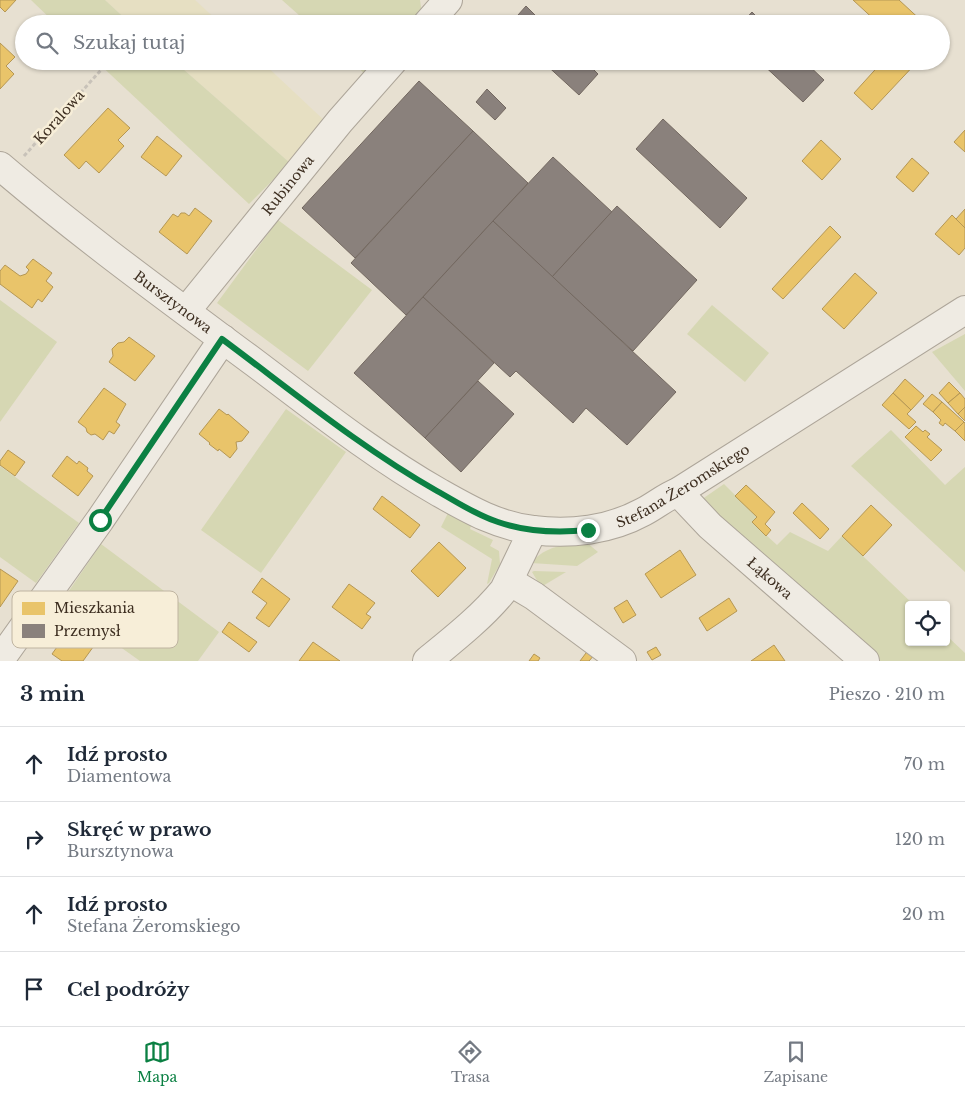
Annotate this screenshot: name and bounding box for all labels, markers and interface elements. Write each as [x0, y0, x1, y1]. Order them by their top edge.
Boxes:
search box [15, 15, 950, 70]
icon: search [33, 29, 61, 57]
text: Szukaj tutaj [73, 31, 185, 54]
street label: Koralowa [30, 86, 88, 148]
street label: Rubinowa [258, 151, 318, 219]
street label: Bursztynowa [130, 267, 216, 337]
street label: Stefana Żeromskiego [614, 440, 753, 532]
route start [89, 509, 112, 532]
route end [577, 519, 600, 542]
street label: Łąkowa [743, 553, 796, 603]
legend [12, 591, 178, 648]
text: Mieszkania [54, 599, 135, 617]
map controls [905, 601, 950, 646]
button: locate [905, 601, 950, 646]
text: Przemysł [54, 622, 121, 640]
text: 3 min [20, 681, 85, 707]
text: Pieszo · 210 m [829, 684, 945, 704]
text: Idź prosto [67, 743, 168, 766]
icon: ahead [20, 750, 48, 778]
text: 70 m [904, 754, 945, 774]
text: Diamentowa [67, 766, 171, 786]
text: Skręć w prawo [67, 818, 212, 841]
icon: right [20, 825, 48, 853]
text: 120 m [895, 829, 945, 849]
text: Bursztynowa [67, 841, 174, 861]
text: Idź prosto [67, 893, 168, 916]
icon: ahead [20, 900, 48, 928]
text: 20 m [902, 904, 945, 924]
text: Stefana Żeromskiego [67, 916, 241, 936]
icon: arrive [20, 975, 48, 1003]
text: Cel podróży [67, 978, 189, 1001]
tab: Mapa [137, 1038, 177, 1086]
tab: Trasa [451, 1038, 490, 1086]
tab: Zapisane [763, 1038, 828, 1086]

